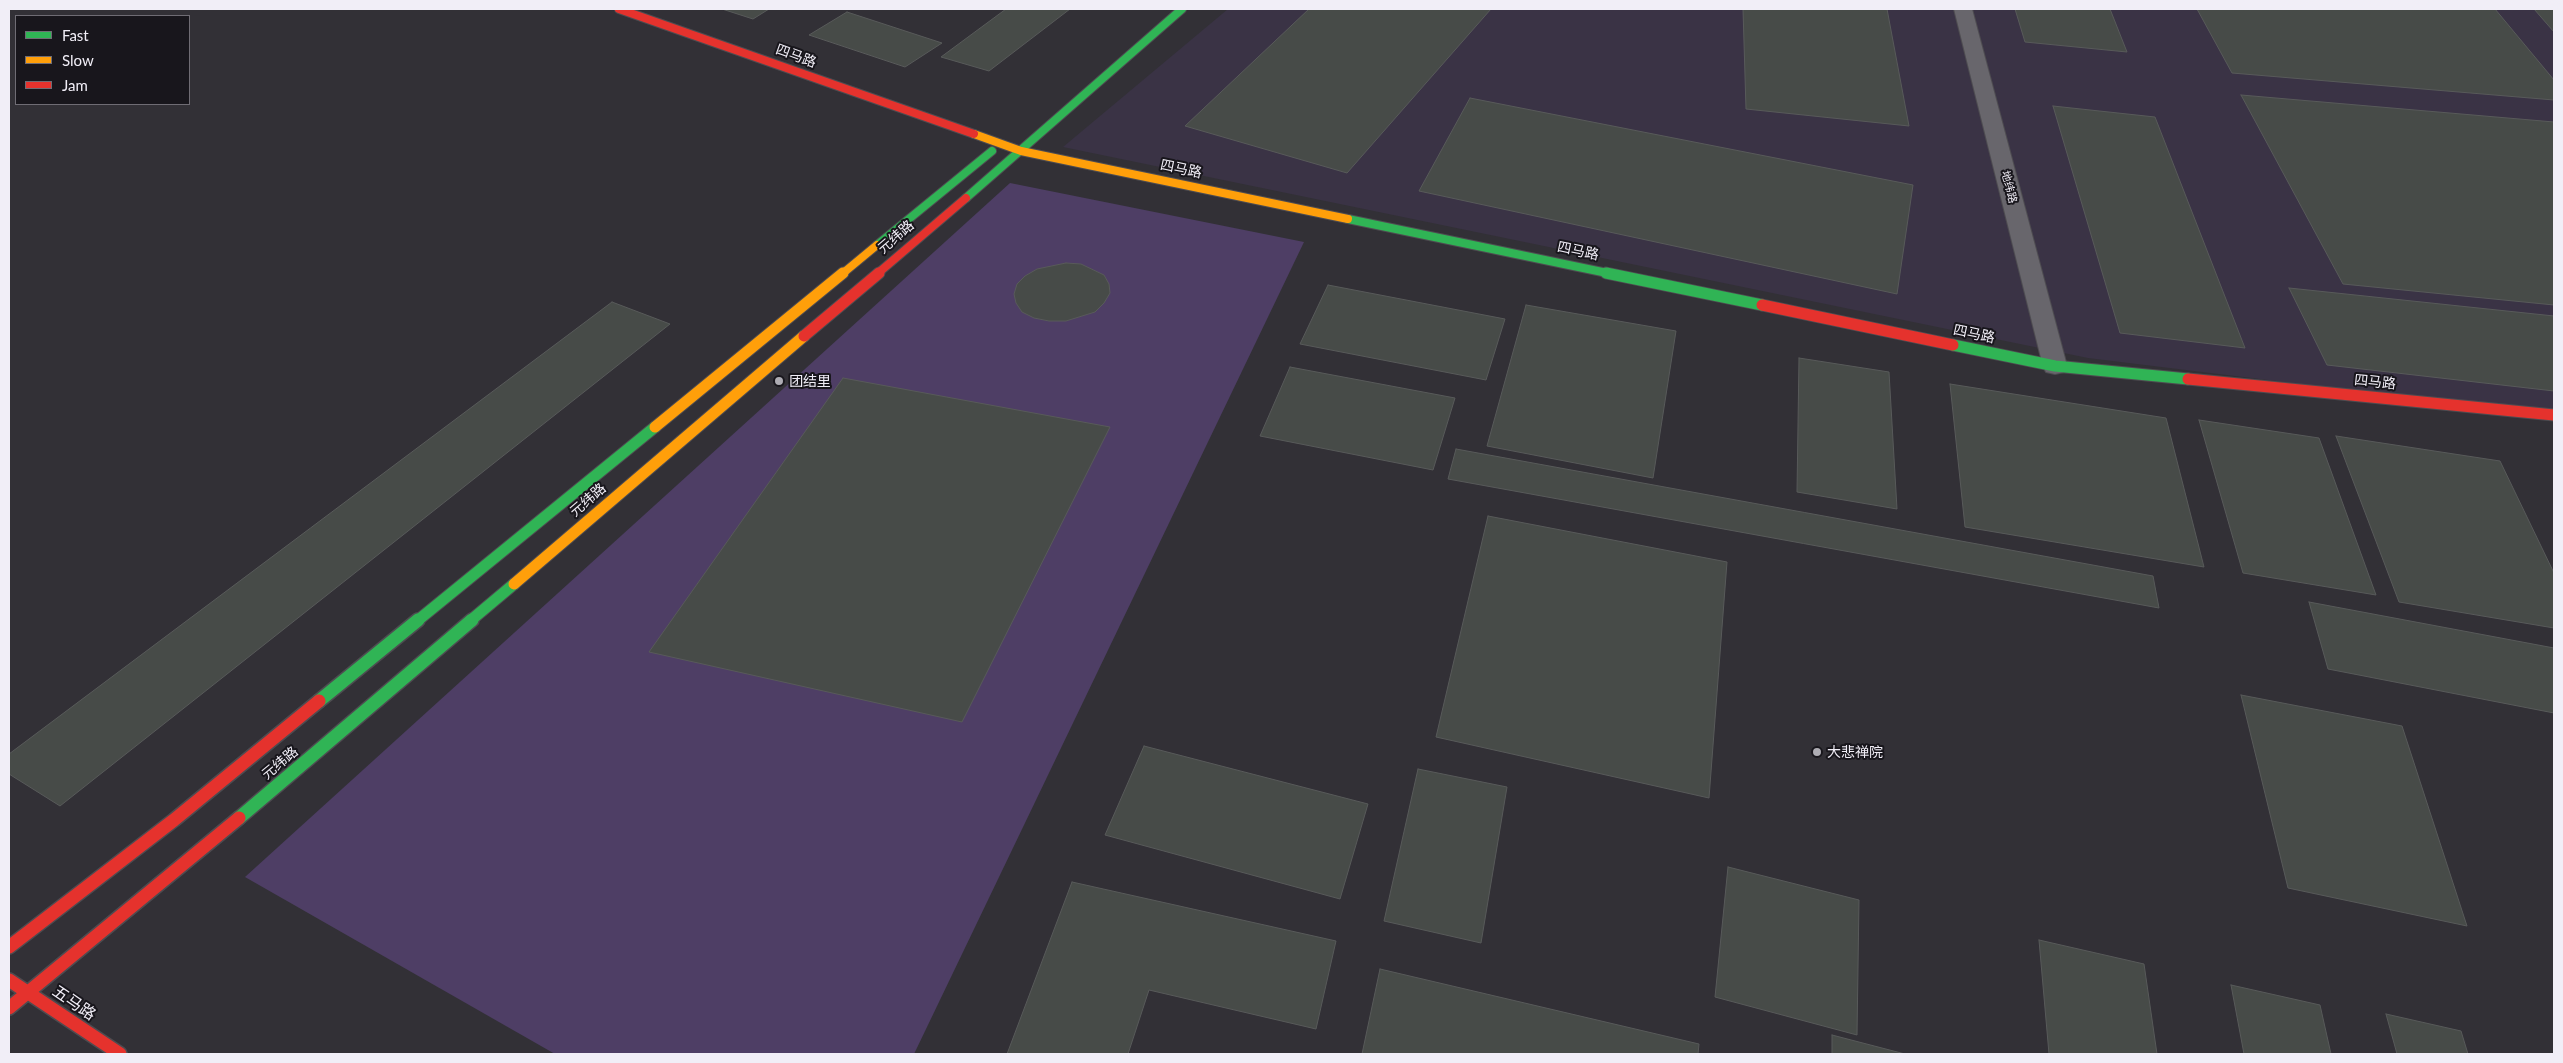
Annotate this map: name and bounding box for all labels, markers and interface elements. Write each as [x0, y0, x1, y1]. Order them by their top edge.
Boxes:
legend [15, 15, 190, 105]
text: Fast [62, 26, 89, 44]
street label: 四马路 [773, 41, 819, 71]
text: Slow [62, 51, 94, 69]
text: Jam [62, 76, 88, 94]
street label: 四马路 [1159, 156, 1203, 182]
street label: 地纬路 [1999, 169, 2019, 205]
street label: 元纬路 [875, 217, 917, 257]
street label: 四马路 [1556, 238, 1600, 264]
street label: 四马路 [1952, 321, 1996, 347]
street label: 四马路 [2353, 371, 2397, 393]
place label: 团结里 [789, 373, 831, 389]
marker: 团结里 [773, 375, 785, 387]
street label: 元纬路 [567, 480, 609, 520]
street label: 元纬路 [259, 743, 301, 783]
place label: 大悲禅院 [1827, 744, 1883, 760]
marker: 大悲禅院 [1811, 746, 1823, 758]
street label: 五马路 [49, 982, 99, 1024]

